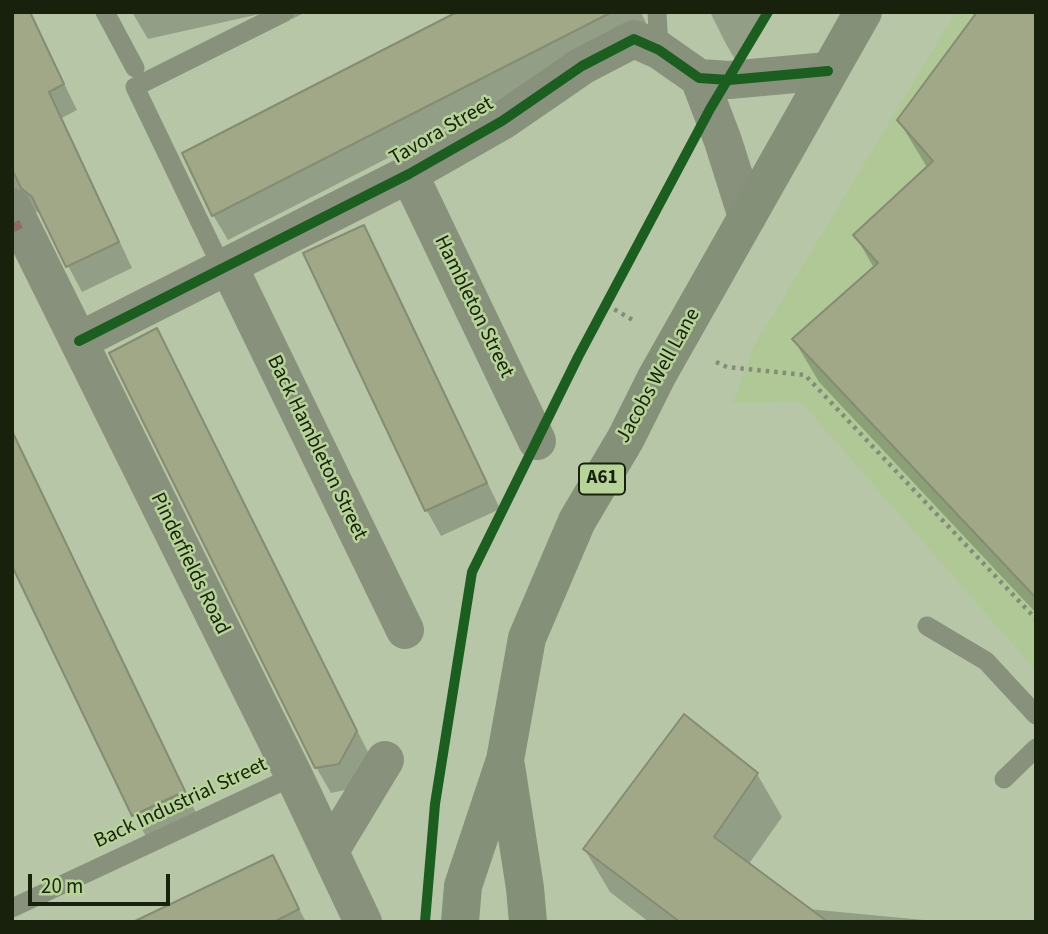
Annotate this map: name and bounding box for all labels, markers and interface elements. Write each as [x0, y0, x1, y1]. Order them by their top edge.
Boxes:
street label: Tavora Street [386, 92, 498, 172]
street label: Hambleton Street [428, 232, 518, 382]
street label: Jacobs Well Lane [612, 304, 706, 448]
street label: Back Hambleton Street [260, 351, 372, 545]
road number: A61 [579, 464, 625, 494]
street label: Pinderfields Road [144, 489, 234, 639]
street label: Back Industrial Street [91, 753, 271, 855]
scale bar [32, 860, 173, 904]
text: 20 m [41, 871, 83, 901]

